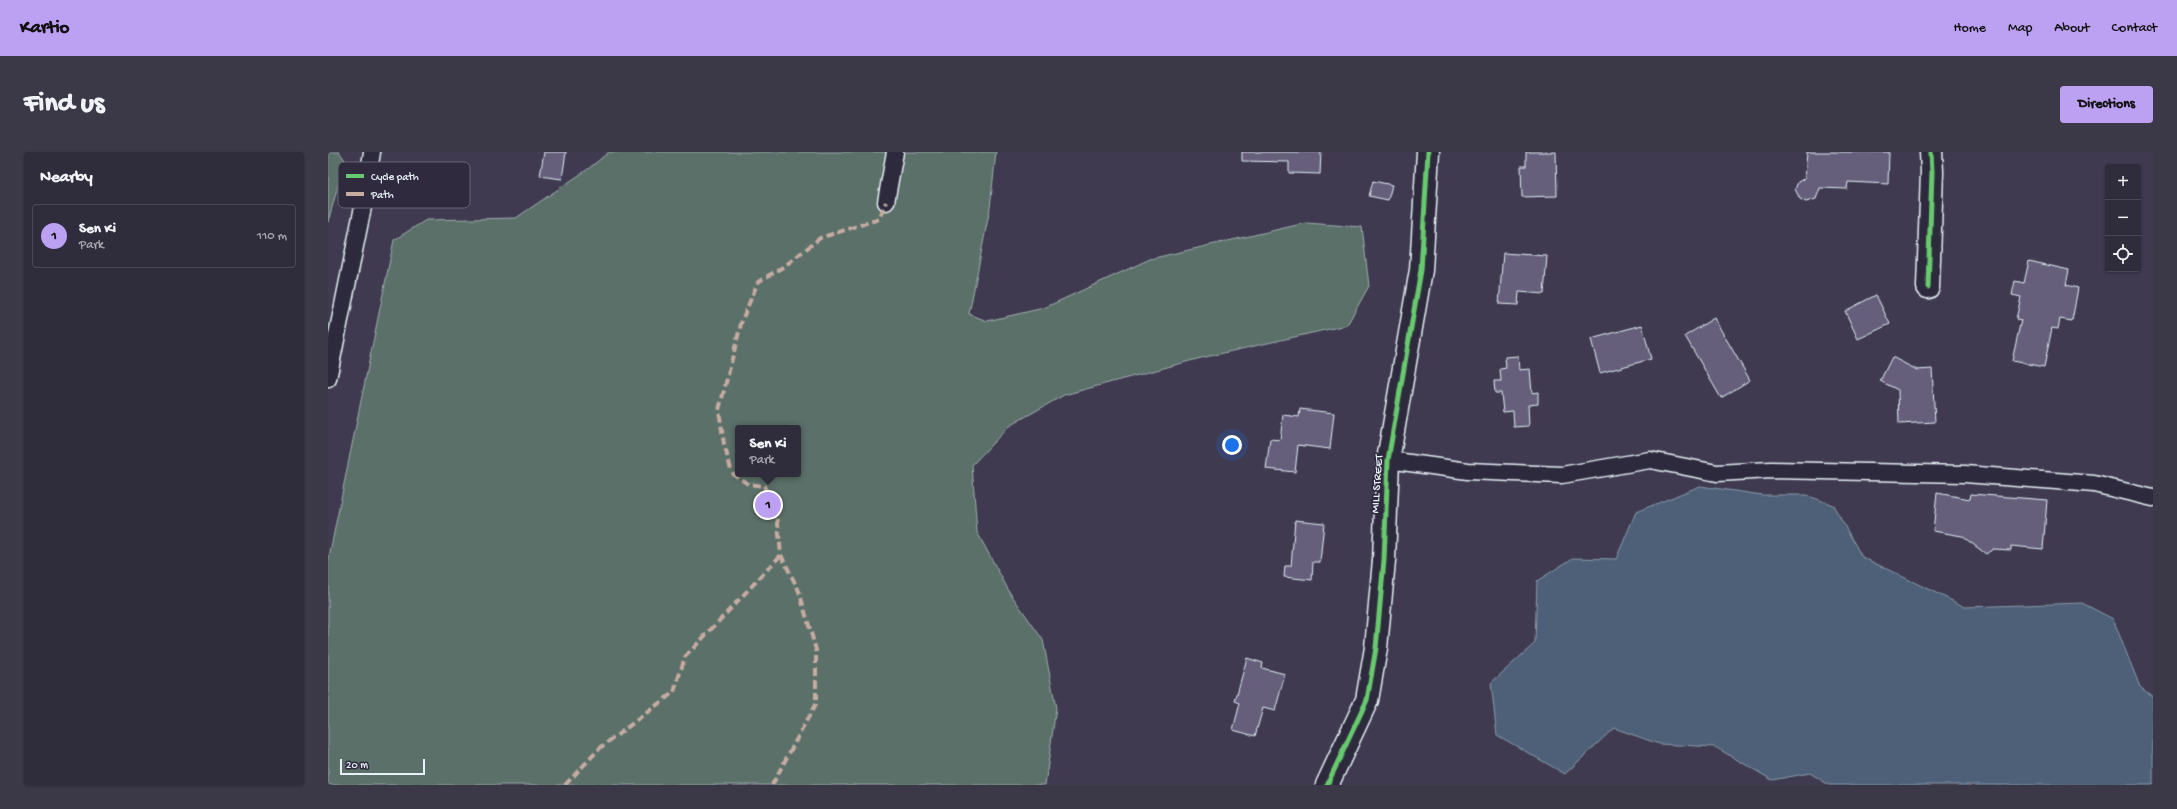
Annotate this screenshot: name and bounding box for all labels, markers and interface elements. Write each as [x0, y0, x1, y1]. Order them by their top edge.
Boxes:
text: Kartio [20, 17, 69, 40]
text: Home [1954, 20, 1986, 37]
text: Map [2008, 20, 2032, 37]
text: About [2054, 20, 2090, 37]
text: Contact [2112, 20, 2157, 37]
button: Directions [2060, 86, 2153, 123]
text: Find us [24, 88, 104, 121]
legend [338, 162, 470, 208]
map controls [2105, 164, 2141, 272]
button: + [2105, 164, 2141, 200]
text: Nearby [40, 168, 93, 188]
text: Cycle path [371, 172, 419, 184]
text: Path [370, 190, 394, 202]
button: − [2105, 200, 2141, 236]
text: Sen Ki [79, 220, 116, 238]
text: 1 [51, 229, 57, 244]
text: 110 m [257, 229, 287, 244]
button: locate [2105, 236, 2141, 272]
text: Park [79, 238, 104, 253]
popup [735, 425, 801, 477]
text: Sen Ki [750, 435, 786, 453]
your location [1222, 435, 1242, 455]
text: Park [750, 453, 774, 468]
street label: MILL STREET [1369, 453, 1387, 514]
pin: 1 [755, 490, 781, 520]
scale bar [340, 757, 425, 776]
text: 20 m [346, 760, 368, 772]

